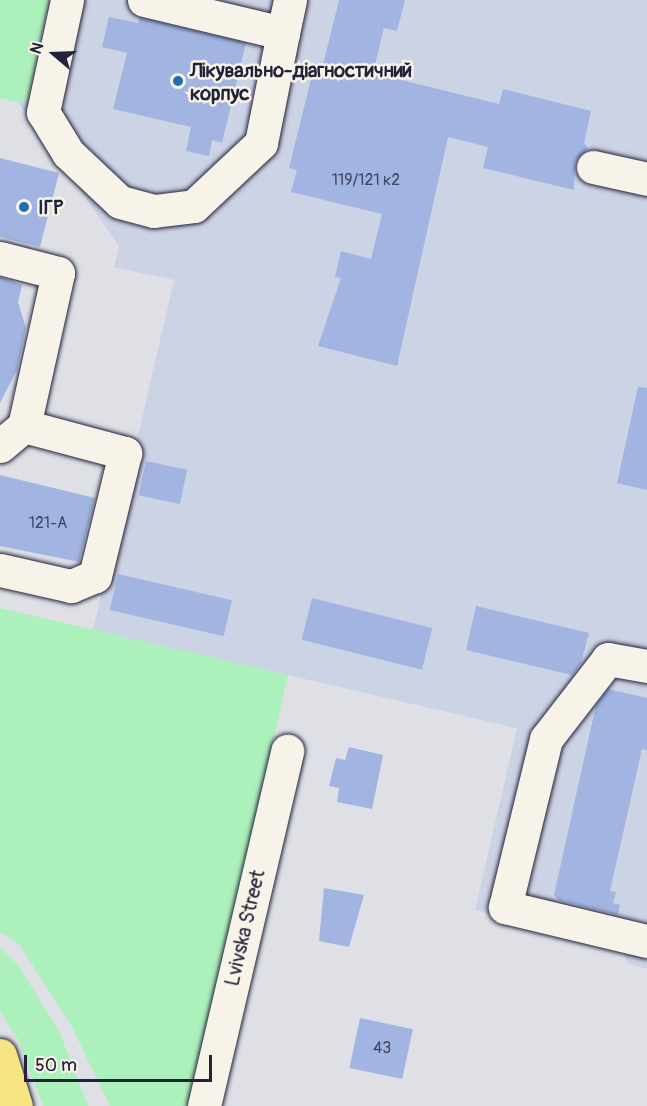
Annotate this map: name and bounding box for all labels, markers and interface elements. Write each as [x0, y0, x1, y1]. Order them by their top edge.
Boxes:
north arrow [24, 24, 84, 84]
text: N [26, 40, 48, 57]
place label: Лікувально-діагностичний корпус [190, 58, 412, 105]
marker: Лікувально-діагностичний корпус [171, 74, 185, 88]
house number: 119/121 к2 [332, 170, 400, 190]
place label: ІГР [38, 195, 63, 219]
marker: ІГР [15, 198, 33, 216]
house number: 121-А [29, 513, 67, 533]
street label: Lvivska Street [220, 868, 270, 988]
house number: 43 [373, 1038, 391, 1058]
scale bar [27, 1043, 214, 1081]
text: 50 m [35, 1054, 77, 1077]

